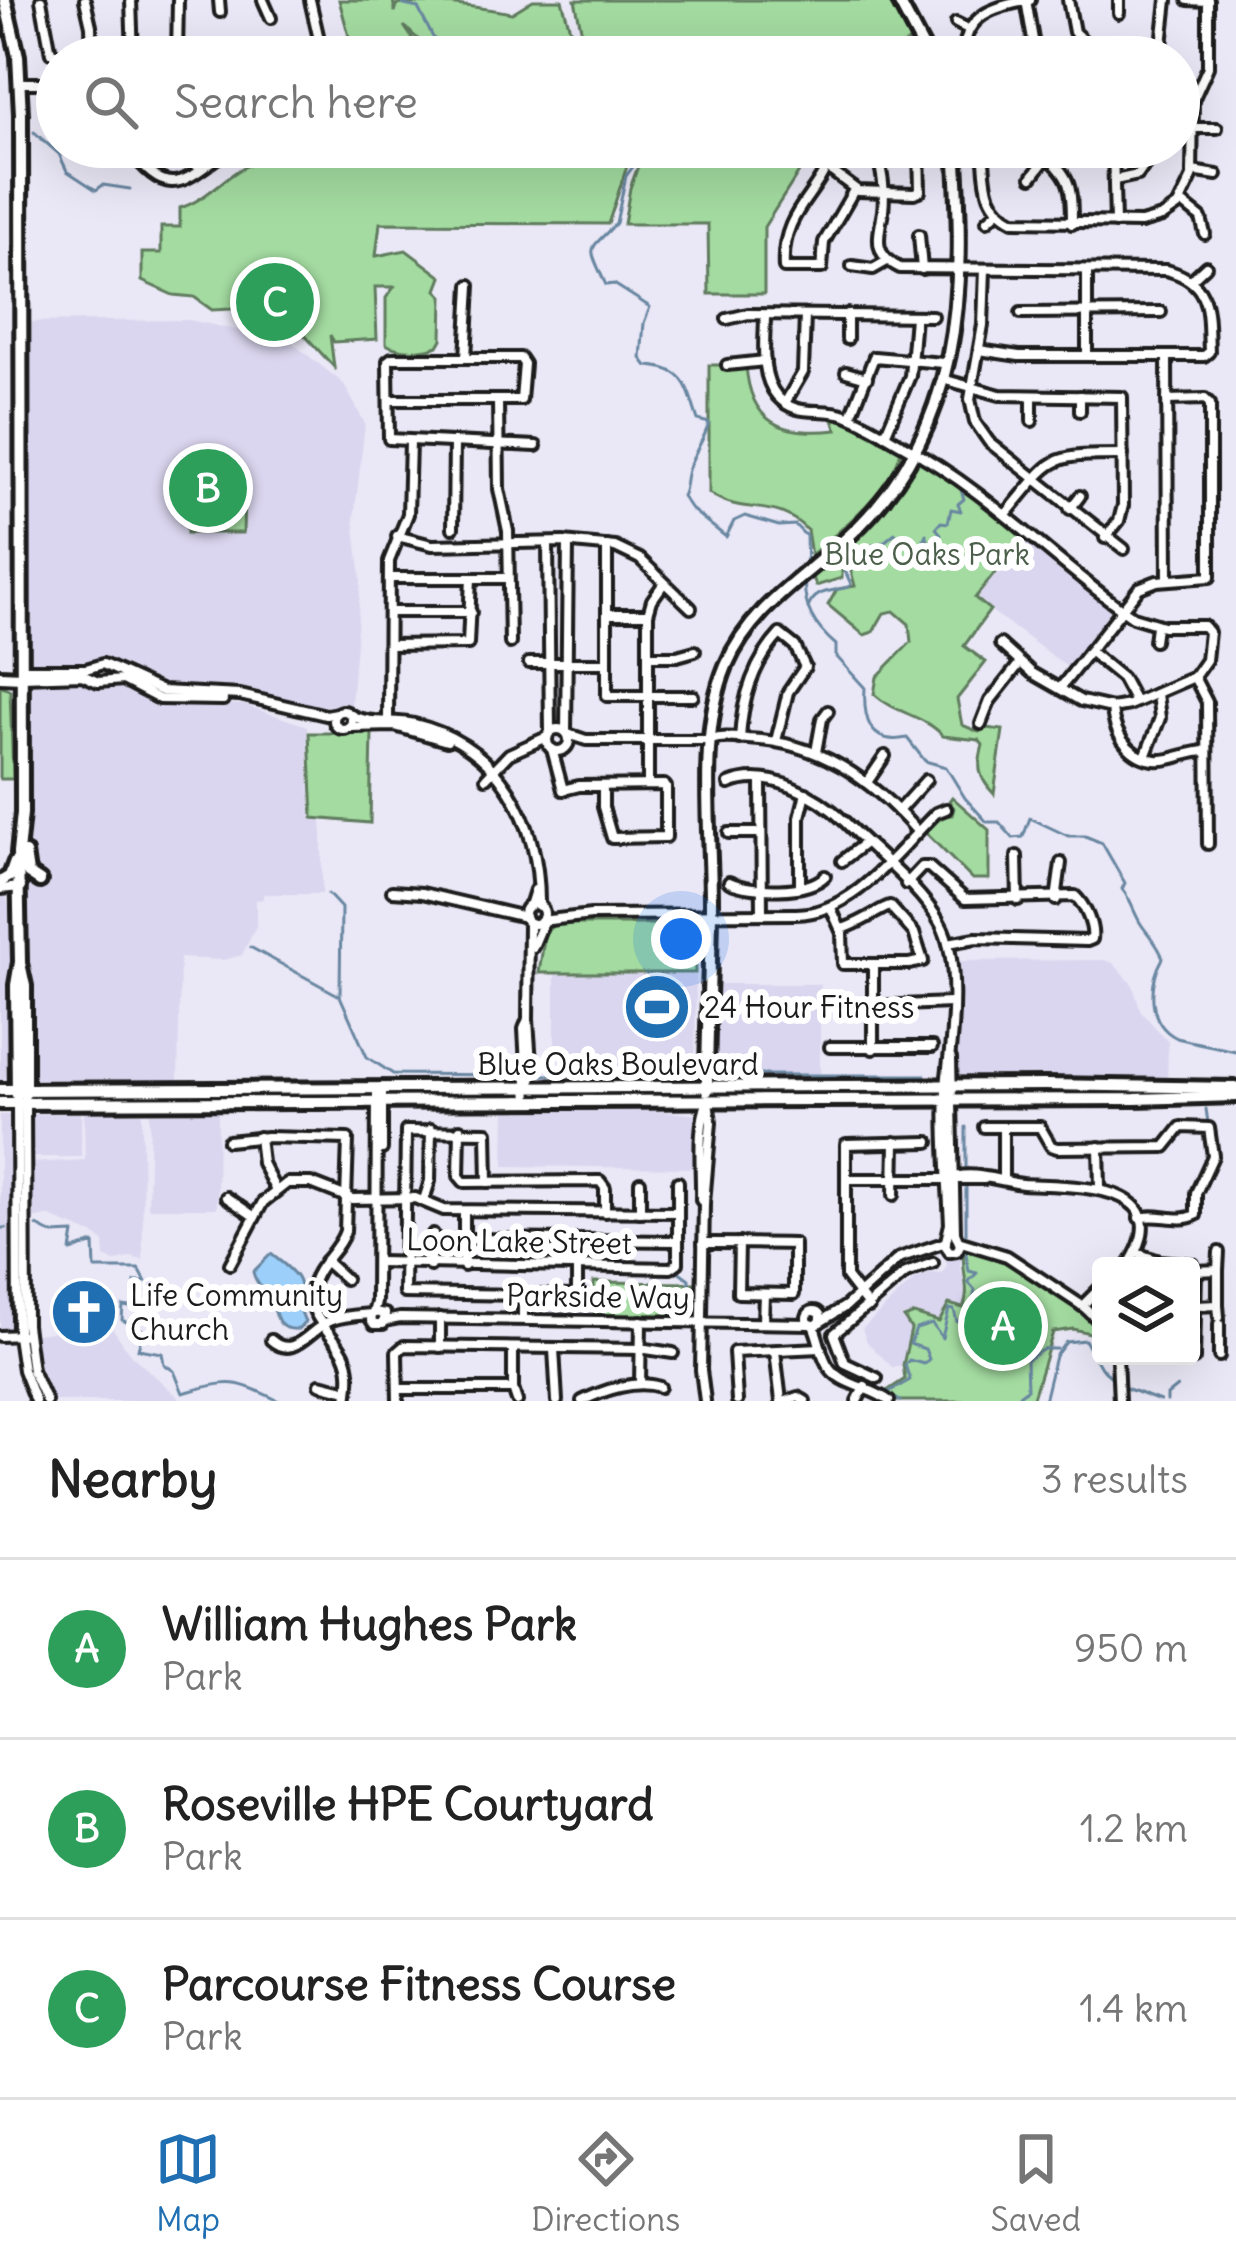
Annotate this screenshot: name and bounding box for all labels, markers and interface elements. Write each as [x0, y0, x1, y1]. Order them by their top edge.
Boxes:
search box [36, 36, 1200, 168]
icon: search [78, 69, 144, 135]
text: Search here [174, 74, 418, 130]
pin: C [236, 257, 314, 347]
pin: B [169, 443, 247, 533]
park label: Blue Oaks Park [824, 535, 1030, 573]
your location [651, 909, 711, 969]
sports icon: 24 Hour Fitness [622, 972, 692, 1042]
place label: 24 Hour Fitness [704, 988, 914, 1026]
street label: Blue Oaks Boulevard [477, 1045, 759, 1083]
street label: Loon Lake Street [406, 1220, 632, 1262]
map controls [1092, 1257, 1200, 1365]
button: layers [1092, 1257, 1200, 1365]
street label: Parkside Way [506, 1275, 690, 1317]
place label: Life Community Church [130, 1276, 343, 1348]
church icon: Life Community Church [49, 1277, 119, 1347]
pin: A [964, 1281, 1042, 1371]
text: Nearby [48, 1447, 217, 1511]
text: 3 results [1041, 1455, 1188, 1504]
text: William Hughes Park [162, 1596, 577, 1652]
text: A [74, 1624, 100, 1673]
text: 950 m [1074, 1624, 1188, 1673]
text: Park [162, 1652, 243, 1701]
text: Roseville HPE Courtyard [162, 1776, 654, 1832]
text: B [74, 1804, 100, 1853]
text: 1.2 km [1080, 1804, 1188, 1853]
text: Park [162, 1832, 243, 1881]
text: Parcourse Fitness Course [162, 1956, 676, 2012]
text: C [74, 1984, 100, 2033]
text: 1.4 km [1079, 1984, 1188, 2033]
text: Park [162, 2012, 243, 2061]
tab: Map [155, 2126, 221, 2240]
tab: Directions [531, 2126, 680, 2240]
tab: Saved [991, 2126, 1081, 2240]

